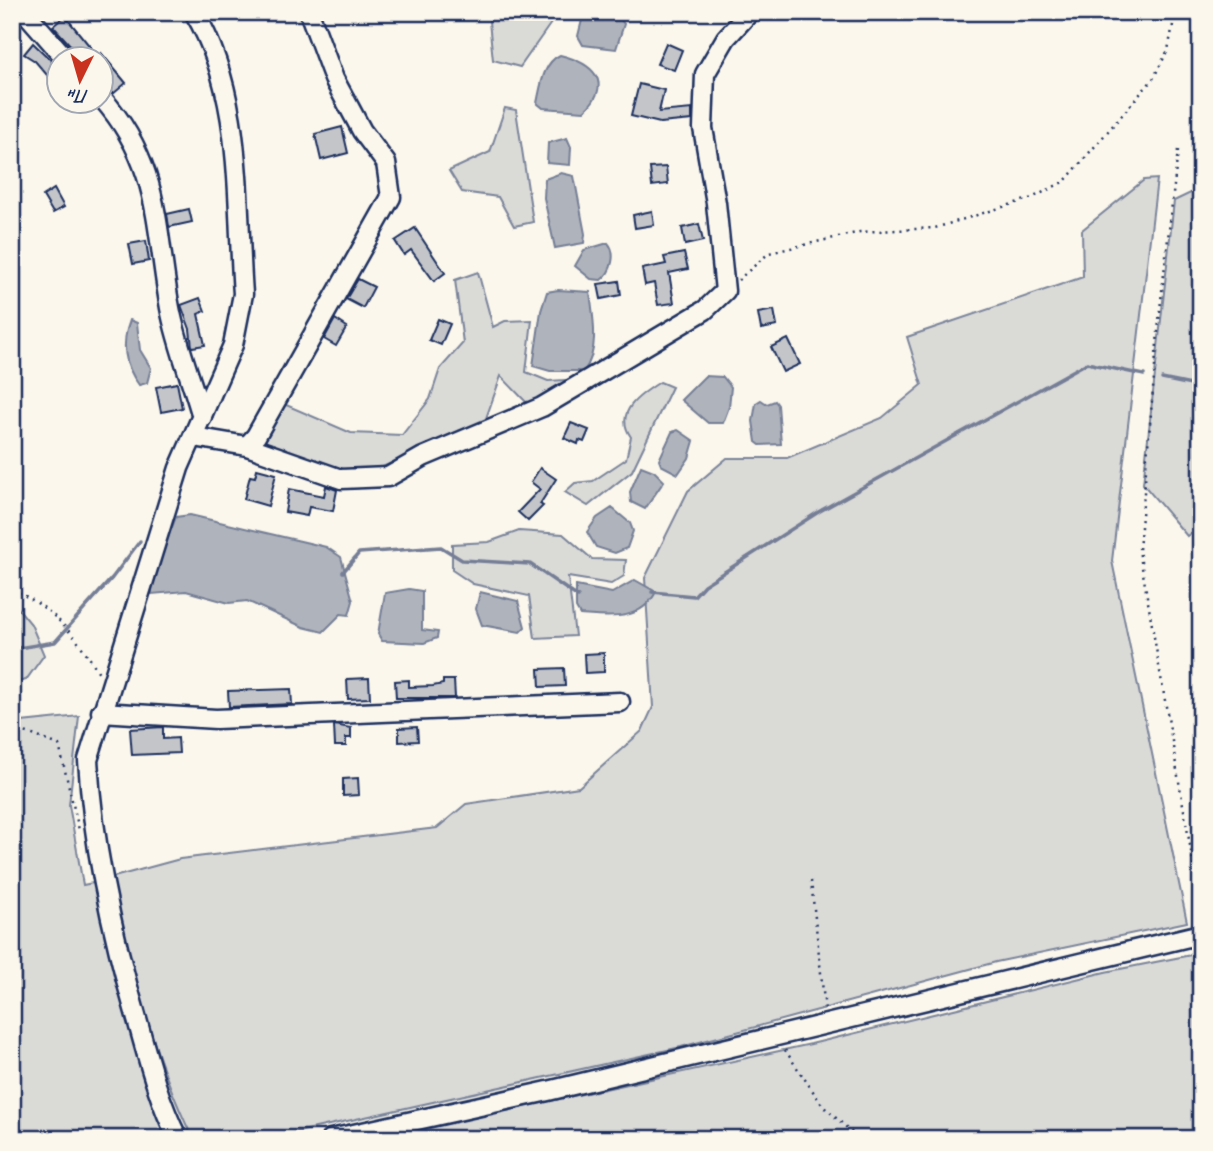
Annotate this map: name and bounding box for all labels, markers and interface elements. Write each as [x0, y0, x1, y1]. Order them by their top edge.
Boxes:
north arrow [46, 46, 116, 116]
text: Пн [66, 83, 90, 109]

